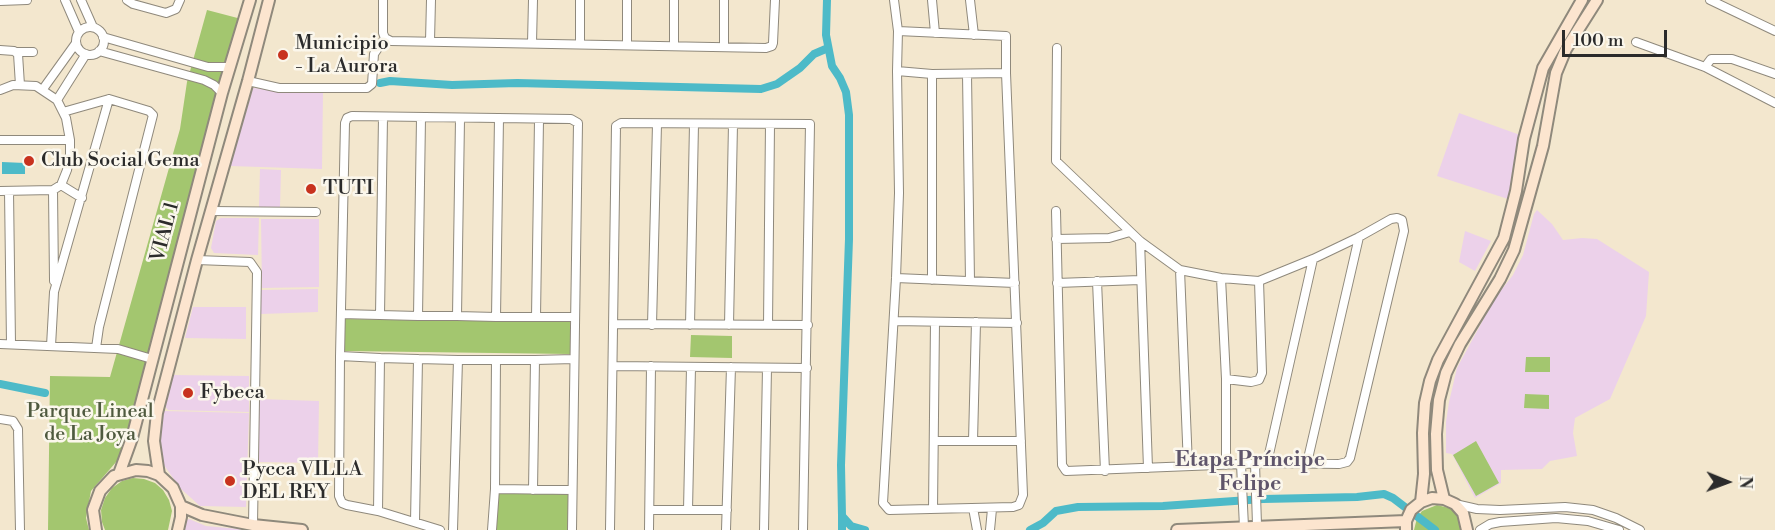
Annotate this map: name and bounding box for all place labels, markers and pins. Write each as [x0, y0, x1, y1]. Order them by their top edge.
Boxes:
place label: Municipio - La Aurora [295, 32, 398, 79]
marker: Municipio - La Aurora [276, 48, 290, 62]
place label: Club Social Gema [41, 149, 200, 173]
marker: Club Social Gema [22, 154, 36, 168]
place label: TUTI [323, 177, 374, 201]
marker: TUTI [304, 182, 318, 196]
place label: Fybeca [200, 381, 265, 405]
marker: Fybeca [181, 386, 195, 400]
place label: Pycca VILLA DEL REY [242, 458, 362, 505]
marker: Pycca VILLA DEL REY [223, 474, 237, 488]

